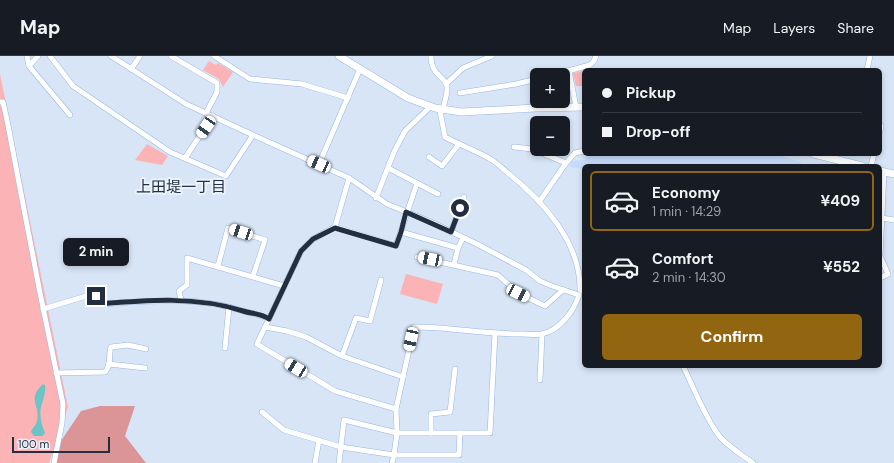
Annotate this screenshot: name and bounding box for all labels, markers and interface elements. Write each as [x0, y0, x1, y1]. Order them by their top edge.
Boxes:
text: Map [20, 15, 60, 40]
text: Map [723, 19, 751, 37]
text: Layers [773, 19, 815, 37]
text: Share [837, 19, 874, 37]
map controls [530, 68, 570, 156]
button: + [530, 68, 570, 108]
text: Pickup [626, 83, 676, 103]
car [194, 114, 218, 140]
button: − [530, 116, 570, 156]
text: Drop-off [626, 122, 691, 142]
car [306, 154, 332, 174]
district label: 上田堤一丁目 [136, 177, 226, 197]
icon: car [604, 183, 640, 219]
text: Economy [652, 183, 720, 203]
text: ¥409 [820, 191, 860, 211]
route start [451, 199, 469, 217]
text: 1 min · 14:29 [652, 203, 721, 220]
car [228, 223, 254, 241]
callout: 2 min [63, 238, 129, 266]
text: 2 min [79, 243, 113, 260]
icon: car [604, 249, 640, 285]
text: Comfort [652, 249, 713, 269]
car [417, 251, 443, 267]
text: ¥552 [823, 257, 860, 277]
text: 2 min · 14:30 [652, 269, 726, 286]
car [505, 282, 531, 304]
route end [87, 287, 105, 305]
button: Confirm [602, 314, 862, 360]
car [403, 326, 419, 352]
car [283, 357, 309, 379]
scale bar [12, 435, 110, 454]
text: 100 m [18, 437, 49, 451]

